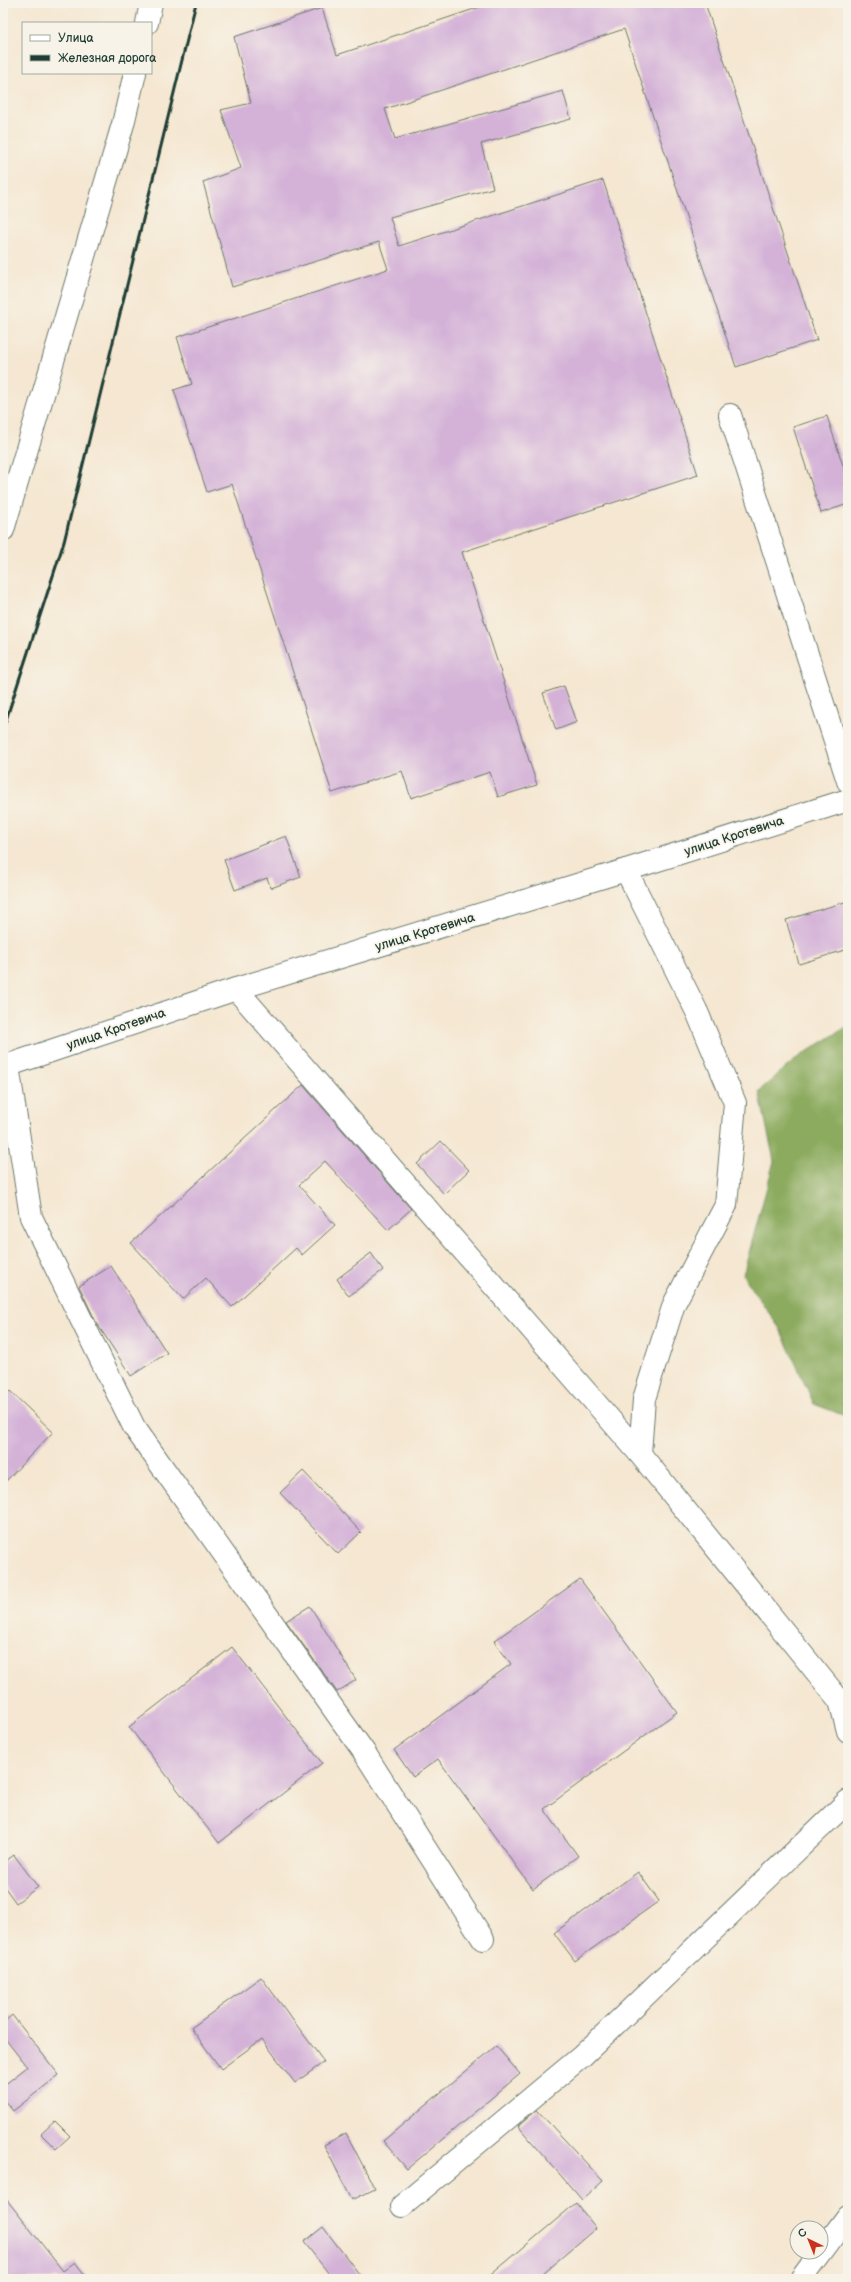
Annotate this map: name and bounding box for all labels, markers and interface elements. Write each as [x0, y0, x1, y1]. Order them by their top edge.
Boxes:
legend [22, 22, 152, 74]
text: Улица [58, 31, 94, 46]
text: Железная дорога [58, 51, 156, 66]
street label: улица Кротевича [682, 812, 786, 860]
street label: улица Кротевича [373, 909, 477, 955]
street label: улица Кротевича [64, 1004, 168, 1053]
north arrow [789, 2220, 829, 2260]
text: С [795, 2225, 810, 2240]

